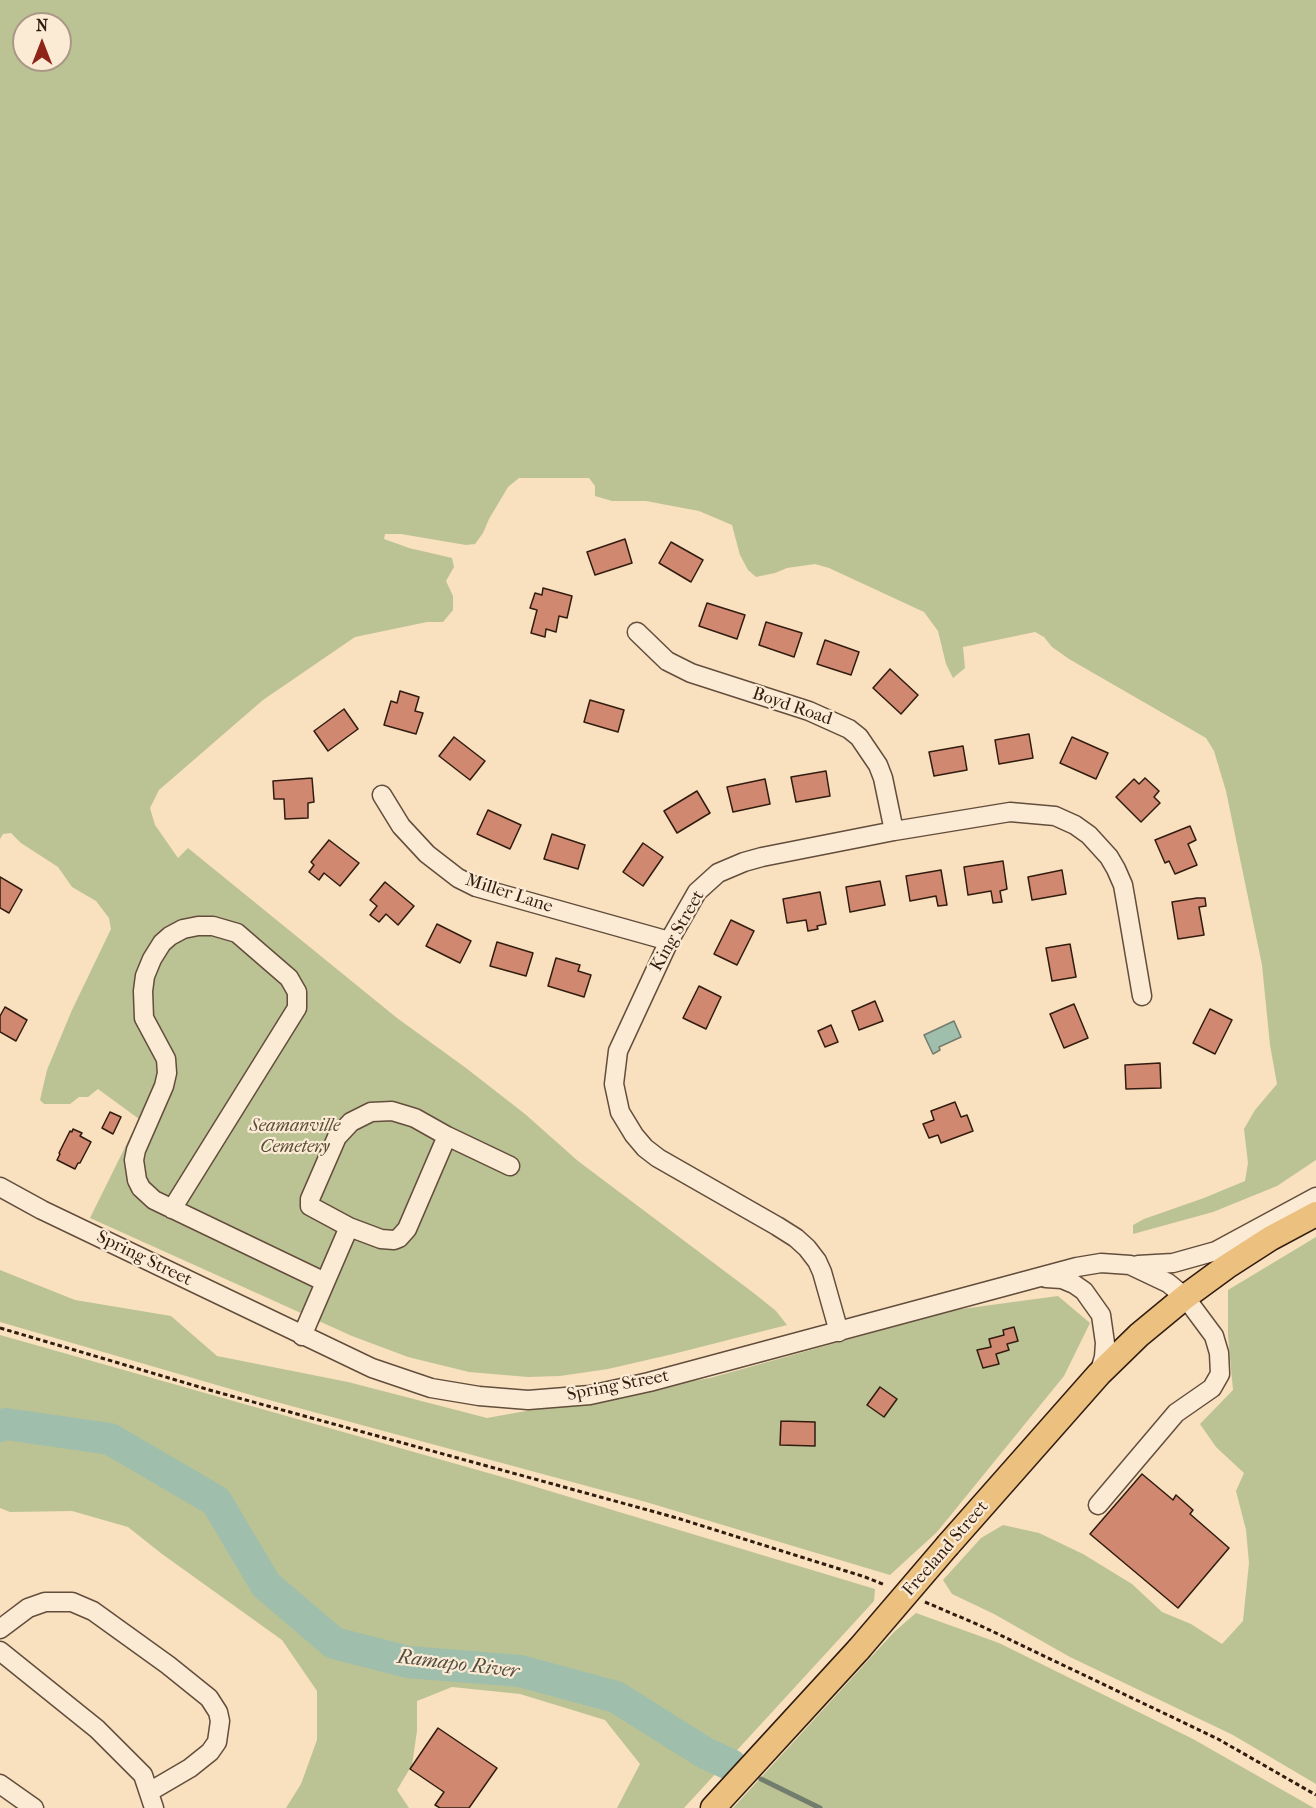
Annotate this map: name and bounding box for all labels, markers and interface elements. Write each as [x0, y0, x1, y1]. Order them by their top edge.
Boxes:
north arrow [12, 12, 72, 72]
text: N [36, 16, 48, 35]
street label: Boyd Road [749, 683, 835, 731]
street label: Miller Lane [463, 870, 555, 918]
street label: King Street [646, 887, 710, 975]
park label: Seamanville Cemetery [250, 1116, 340, 1158]
street label: Spring Street [93, 1227, 195, 1291]
street label: Spring Street [565, 1366, 671, 1406]
street label: Freeland Street [899, 1497, 993, 1601]
water label: Ramapo River [396, 1646, 520, 1684]

